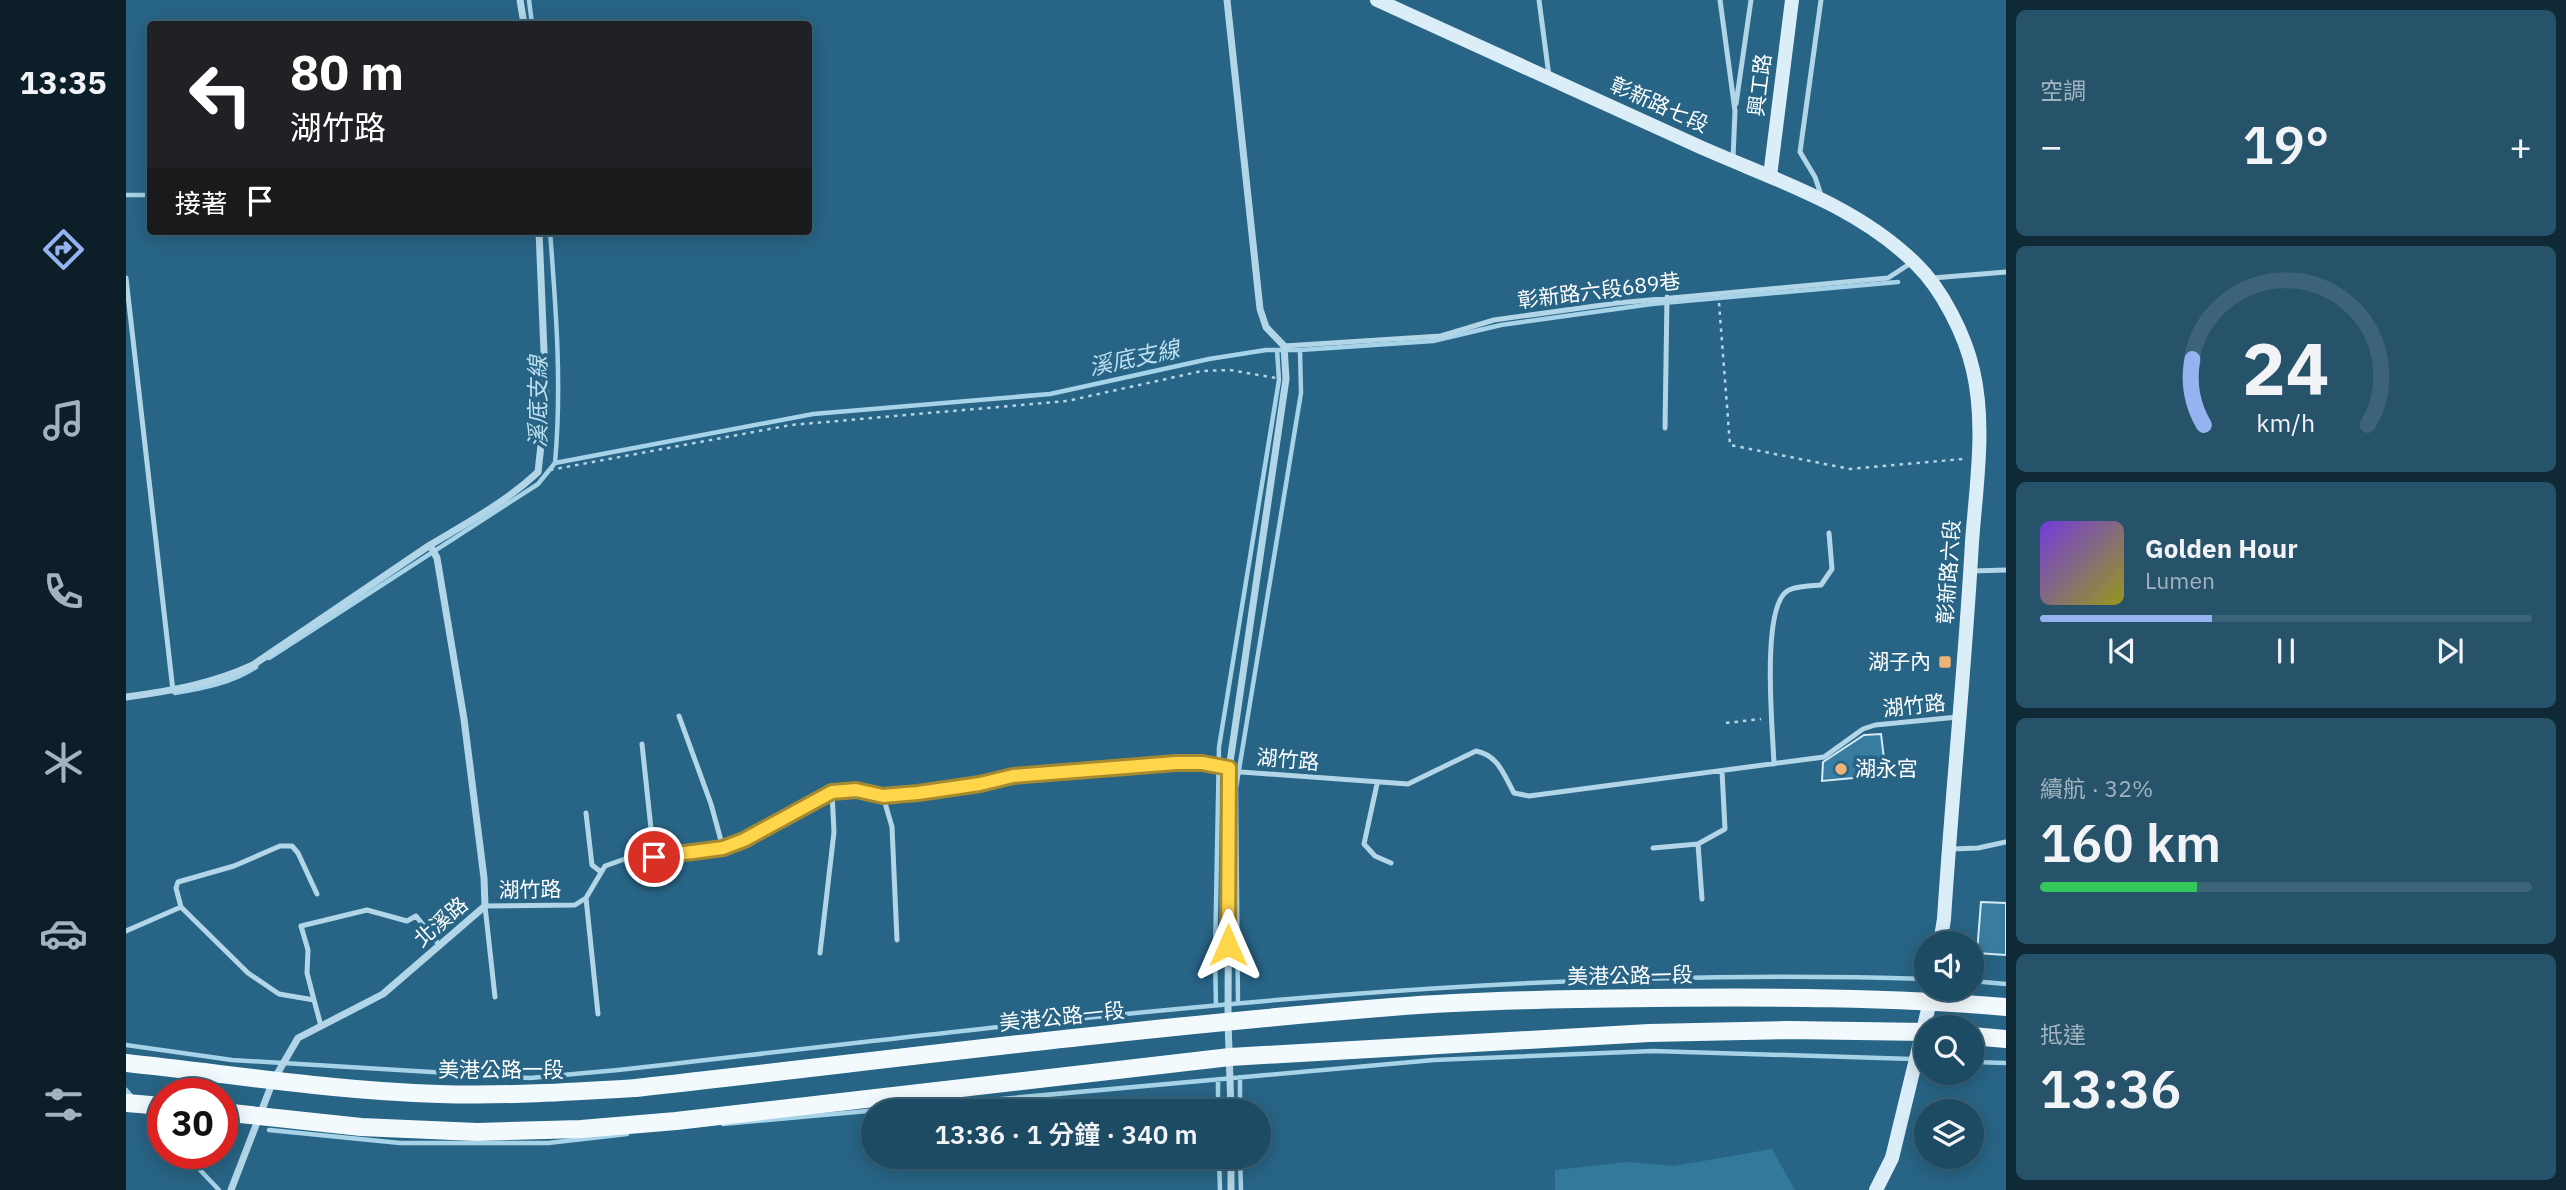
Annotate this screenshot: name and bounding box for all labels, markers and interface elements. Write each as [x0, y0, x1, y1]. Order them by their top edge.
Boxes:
text: 80 m [290, 40, 404, 103]
icon: left [175, 49, 266, 140]
street label: 興工路 [1741, 52, 1777, 118]
text: 13:35 [19, 61, 107, 103]
street label: 彰新路七段 [1606, 70, 1713, 138]
text: 空調 [2040, 75, 2086, 105]
text: 湖竹路 [290, 106, 386, 148]
text: 19° [2243, 111, 2329, 178]
text: − [2040, 121, 2063, 170]
text: + [2509, 121, 2532, 170]
icon: arrive [241, 182, 279, 220]
text: 接著 [175, 186, 227, 220]
icon: directions [39, 225, 88, 274]
street label: 彰新路六段689巷 [1516, 266, 1682, 314]
text: 24 [2242, 320, 2330, 415]
water label: 溪底支線 [1086, 332, 1185, 381]
water label: 溪底支線 [522, 353, 552, 448]
icon: music [39, 396, 88, 445]
text: km/h [2257, 406, 2315, 439]
street label: 彰新路六段 [1930, 519, 1966, 625]
text: Golden Hour [2145, 531, 2298, 565]
text: Lumen [2145, 565, 2215, 595]
icon: phone [39, 567, 88, 616]
icon: previous [2103, 632, 2141, 670]
icon: pause [2267, 632, 2305, 670]
icon: next [2431, 632, 2469, 670]
place label: 湖子內 [1868, 647, 1931, 675]
marker: 湖子內 [1937, 654, 1953, 670]
street label: 湖竹路 [1881, 688, 1947, 722]
icon: climate [39, 738, 88, 787]
street label: 湖竹路 [1255, 742, 1321, 776]
place label: 湖永宮 [1855, 754, 1918, 782]
marker: 湖永宮 [1833, 761, 1849, 777]
text: 續航 · 32% [2040, 773, 2153, 803]
text: 160 km [2040, 809, 2221, 876]
pin [624, 827, 684, 887]
icon: arrive [635, 838, 673, 876]
street label: 湖竹路 [498, 874, 562, 904]
street label: 北溪路 [407, 890, 473, 952]
position arrow [1191, 908, 1265, 982]
icon: car [39, 909, 88, 958]
map controls [1914, 931, 1984, 1169]
button: sound [1914, 931, 1984, 1001]
street label: 美港公路一段 [1567, 960, 1693, 990]
street label: 美港公路一段 [998, 995, 1126, 1037]
button: search [1914, 1015, 1984, 1085]
text: 抵達 [2040, 1019, 2086, 1049]
street label: 美港公路一段 [438, 1055, 564, 1083]
text: 13:36 [2040, 1055, 2181, 1122]
speed limit sign: 30 [147, 1078, 238, 1169]
icon: filters [39, 1080, 88, 1129]
button: layers [1914, 1099, 1984, 1169]
text: 13:36 · 1 分鐘 · 340 m [934, 1117, 1198, 1151]

